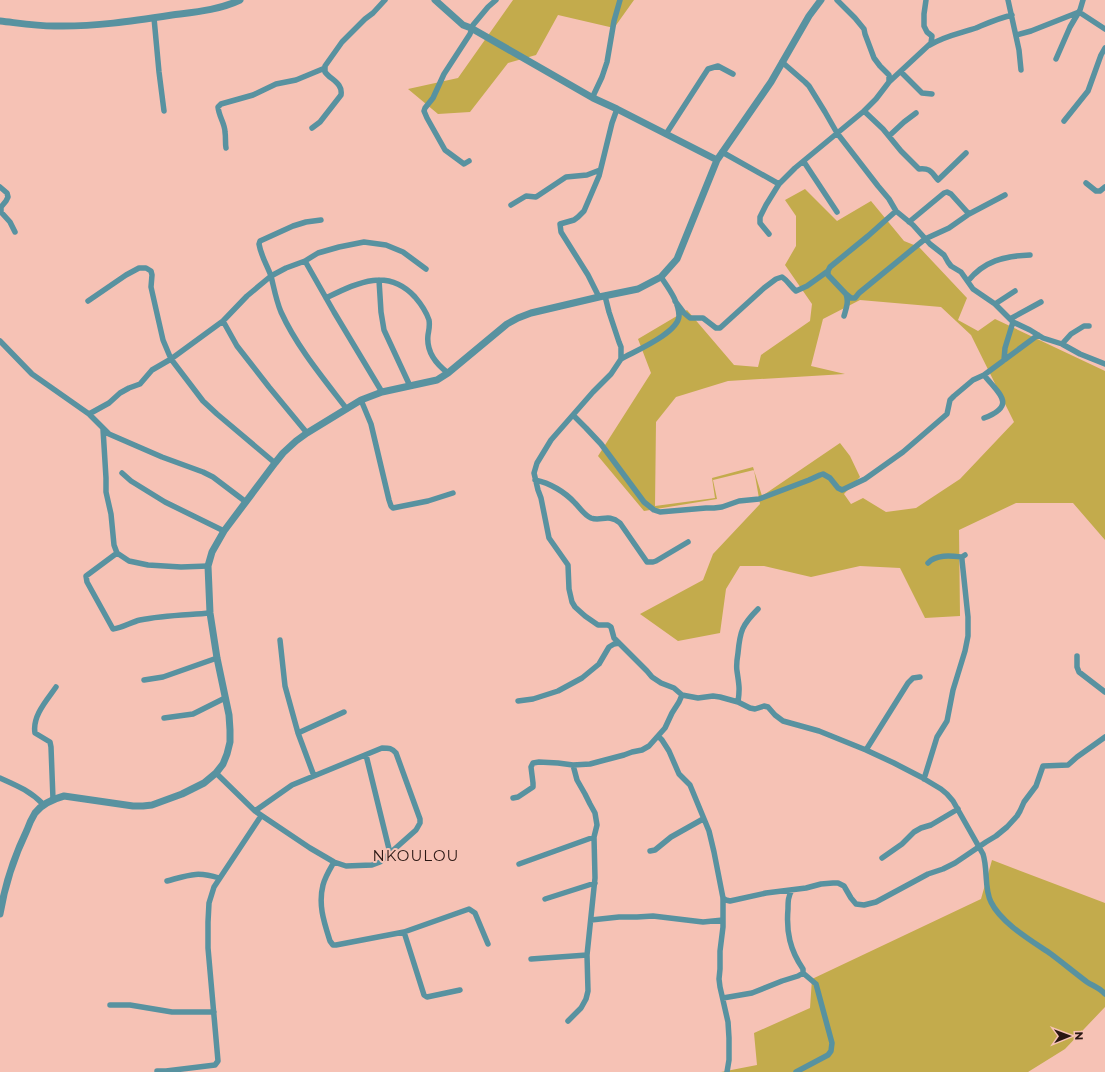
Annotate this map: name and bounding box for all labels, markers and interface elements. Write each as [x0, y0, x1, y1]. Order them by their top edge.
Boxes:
district label: NKOULOU [373, 846, 459, 865]
north arrow [1049, 1016, 1089, 1056]
text: N [1072, 1031, 1086, 1040]

